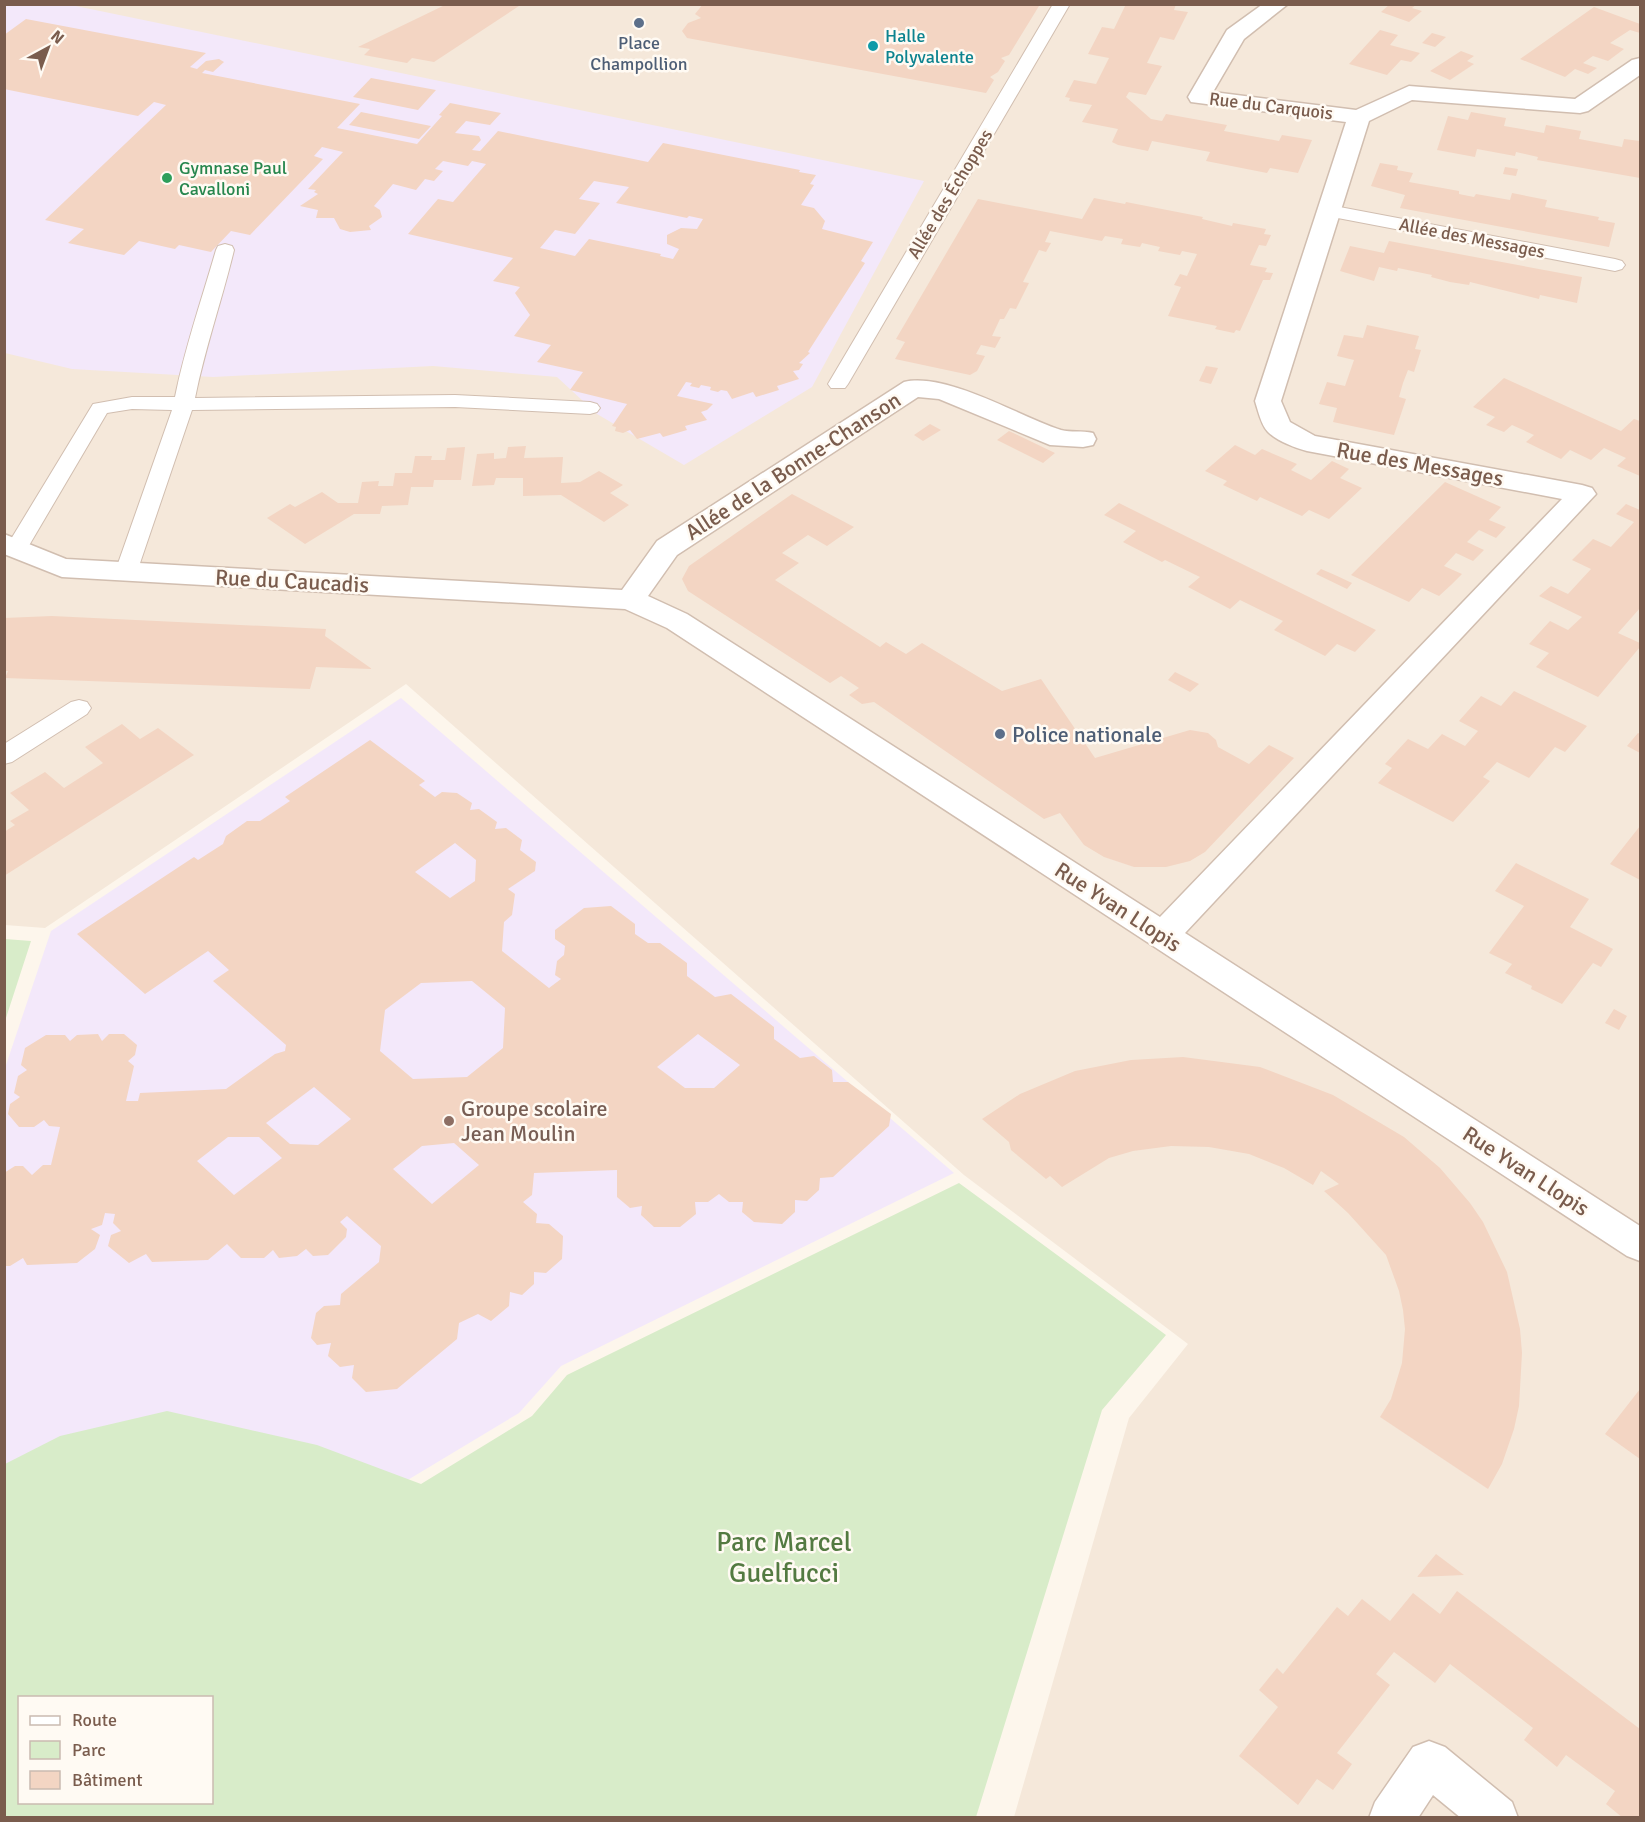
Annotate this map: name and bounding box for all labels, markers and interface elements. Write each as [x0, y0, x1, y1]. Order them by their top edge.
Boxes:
marker: Place Champollion [632, 16, 646, 30]
north arrow [18, 18, 78, 78]
place label: Halle Polyvalente [885, 25, 974, 68]
text: N [46, 26, 68, 49]
place label: Place Champollion [590, 32, 688, 75]
marker: Halle Polyvalente [866, 39, 880, 53]
street label: Rue du Carquois [1208, 88, 1334, 125]
street label: Allée des Échoppes [903, 125, 997, 263]
place label: Gymnase Paul Cavalloni [179, 157, 287, 200]
marker: Gymnase Paul Cavalloni [160, 171, 174, 185]
street label: Allée des Messages [1397, 213, 1547, 263]
street label: Allée de la Bonne-Chanson [680, 386, 906, 546]
street label: Rue des Messages [1334, 436, 1506, 492]
street label: Rue du Caucadis [214, 563, 370, 599]
place label: Police nationale [1012, 721, 1162, 748]
marker: Police nationale [993, 727, 1007, 741]
street label: Rue Yvan Llopis [1050, 856, 1186, 958]
place label: Groupe scolaire Jean Moulin [461, 1095, 607, 1147]
marker: Groupe scolaire Jean Moulin [442, 1114, 456, 1128]
street label: Rue Yvan Llopis [1458, 1120, 1594, 1222]
park label: Parc Marcel Guelfucci [716, 1526, 852, 1590]
legend [18, 1696, 213, 1804]
text: Route [72, 1709, 117, 1731]
text: Parc [72, 1739, 106, 1761]
text: Bâtiment [72, 1769, 143, 1791]

